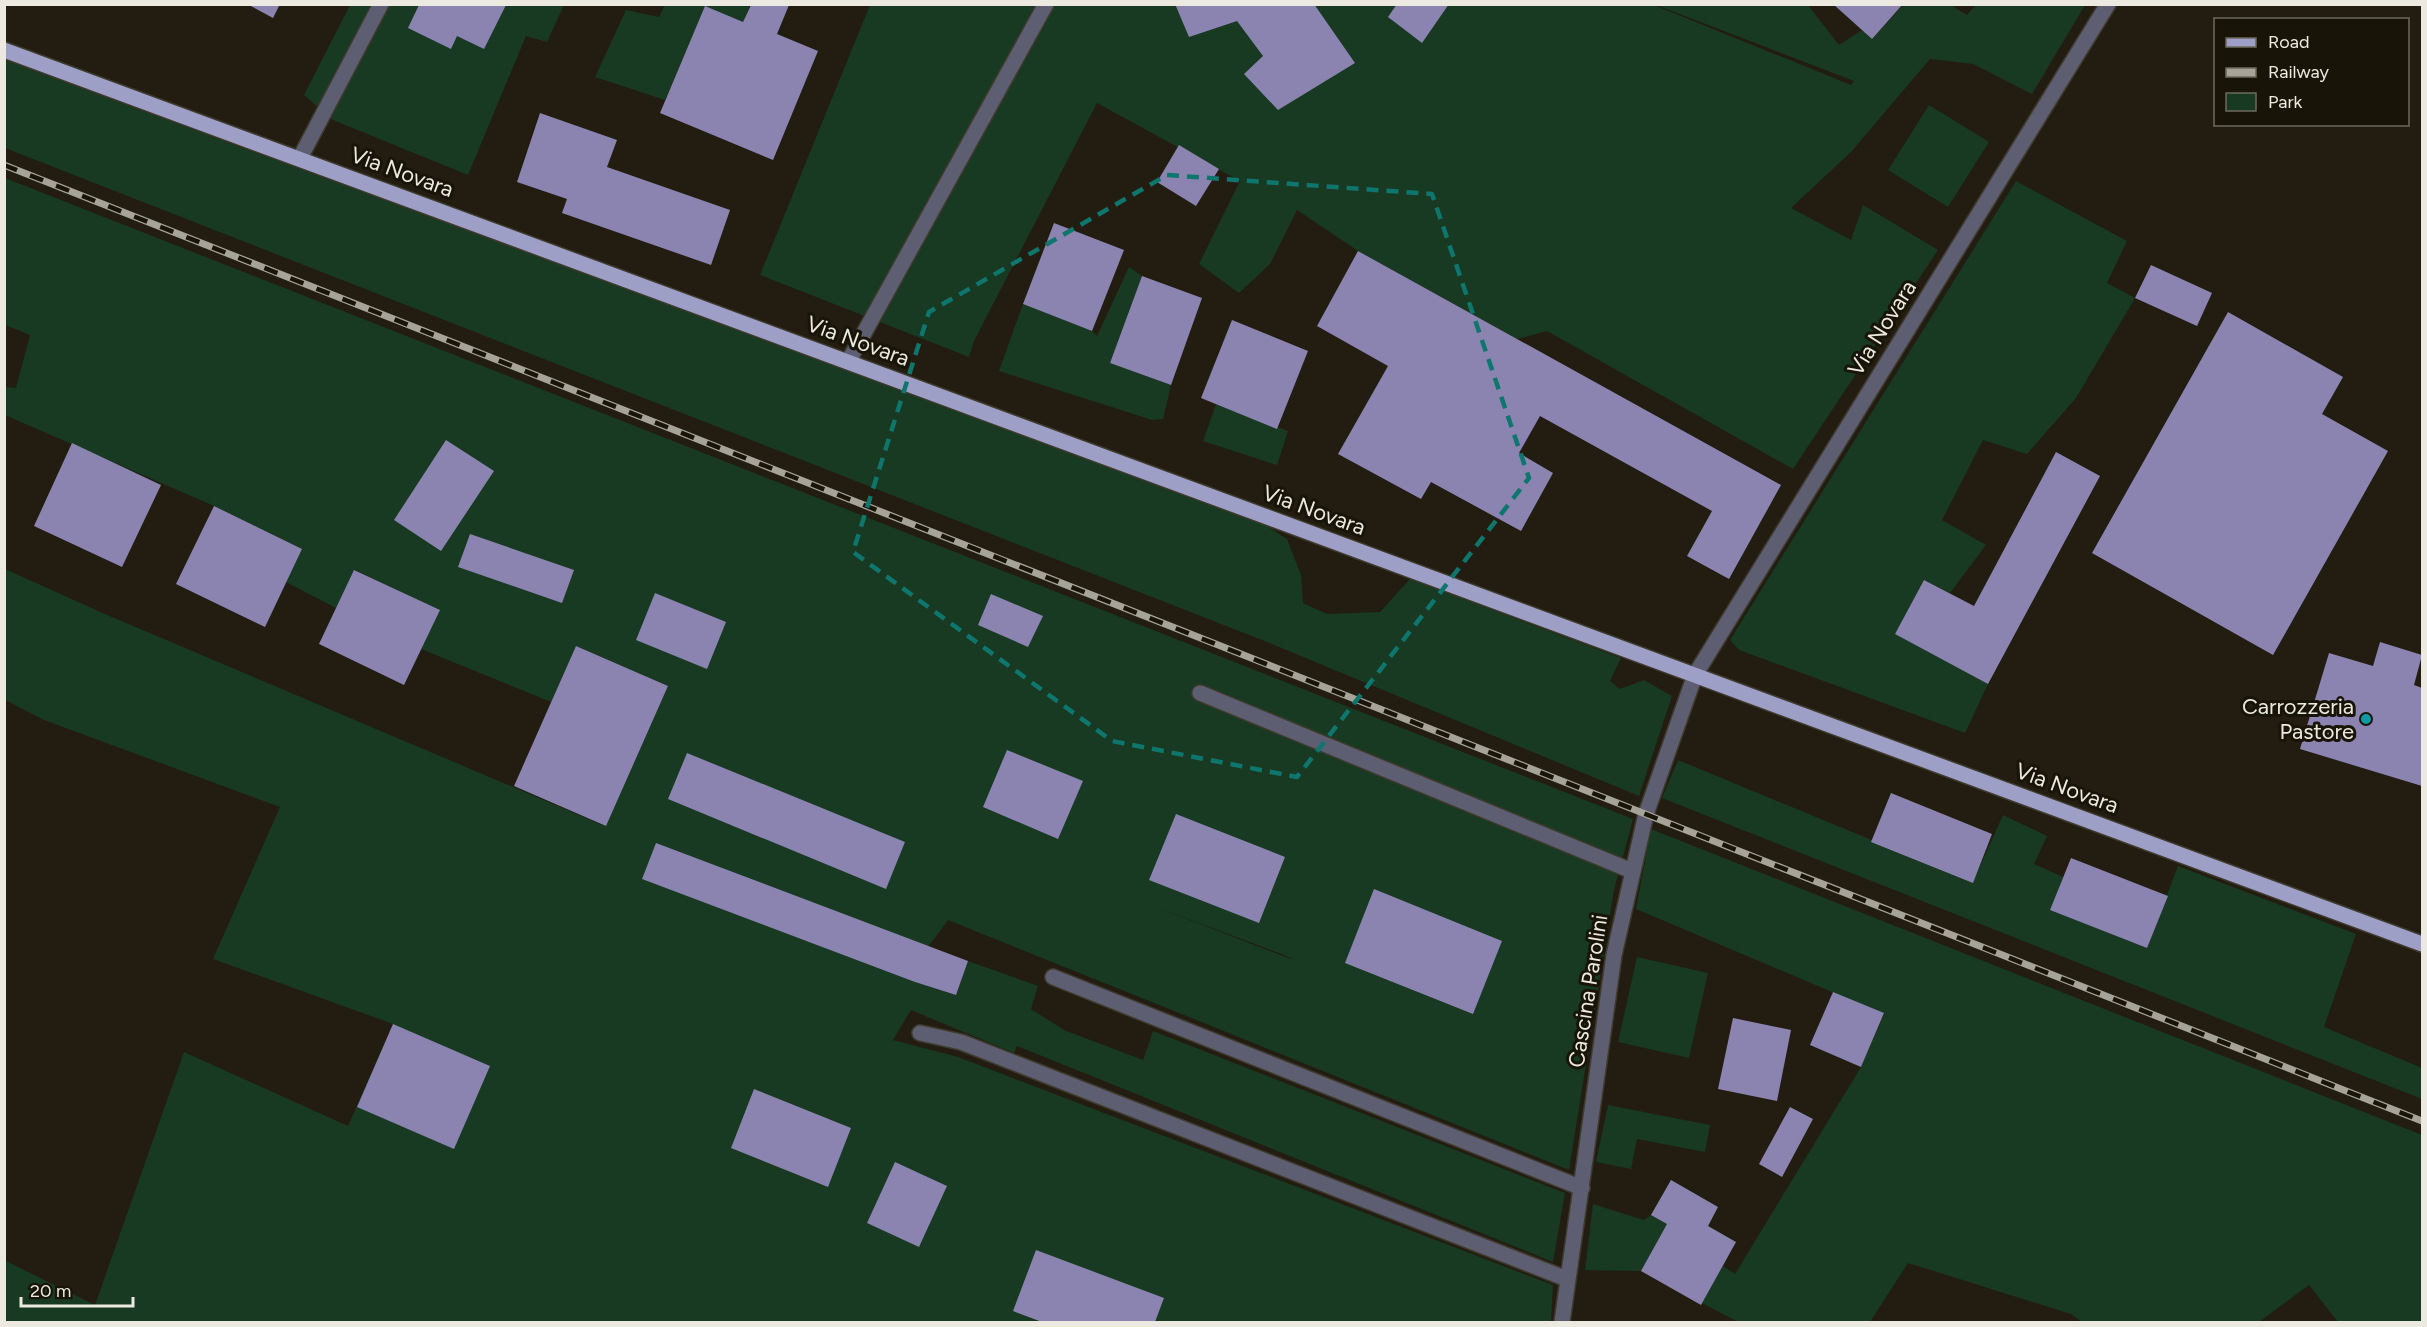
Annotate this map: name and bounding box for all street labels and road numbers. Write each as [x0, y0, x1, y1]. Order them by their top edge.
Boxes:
street label: Via Novara [347, 141, 457, 203]
street label: Via Novara [1842, 275, 1922, 381]
street label: Via Novara [803, 310, 913, 372]
street label: Via Novara [1259, 479, 1369, 541]
street label: Via Novara [2012, 757, 2122, 819]
street label: Cascina Parolini [1563, 913, 1613, 1069]

